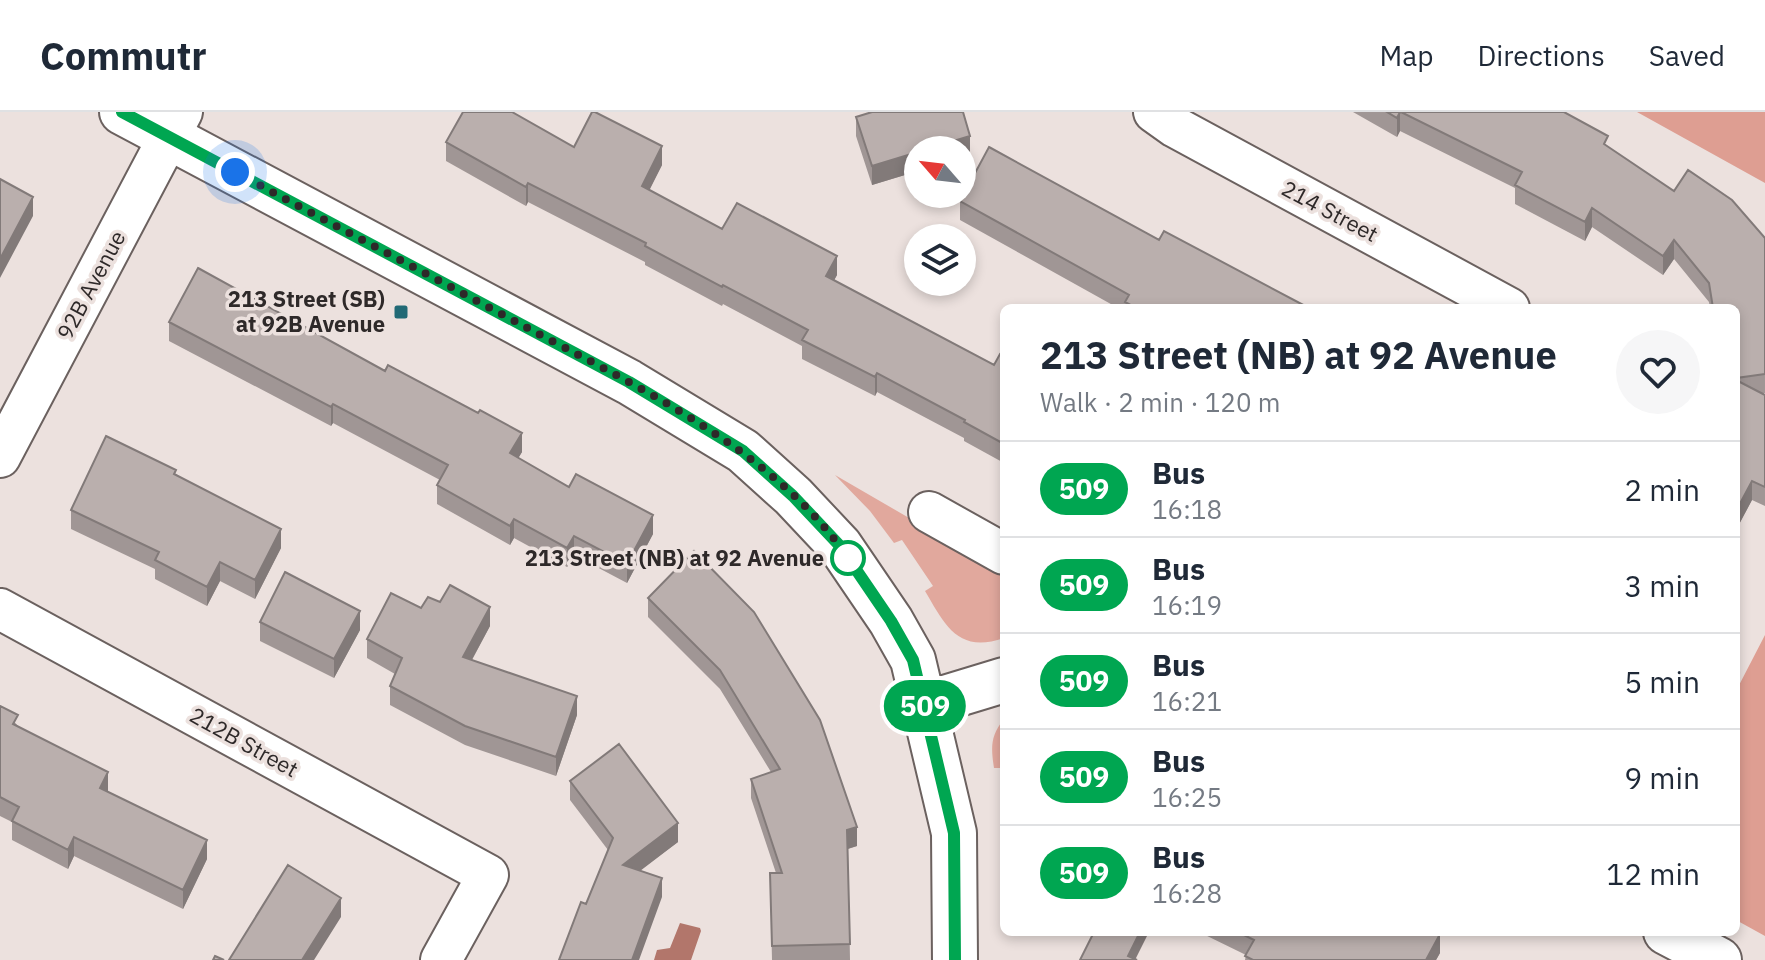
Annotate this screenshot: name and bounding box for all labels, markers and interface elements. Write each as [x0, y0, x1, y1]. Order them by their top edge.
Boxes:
text: Commutr [40, 31, 207, 80]
text: Map [1379, 37, 1433, 74]
text: Directions [1477, 37, 1605, 74]
text: Saved [1649, 37, 1725, 74]
north arrow [904, 136, 976, 208]
map controls [904, 136, 976, 296]
your location [215, 152, 255, 192]
street label: 214 Street [1277, 173, 1383, 248]
button: layers [904, 224, 976, 296]
street label: 92B Avenue [50, 225, 131, 344]
place label: 213 Street (SB) at 92B Avenue [228, 284, 385, 338]
marker: 213 Street (SB) at 92B Avenue [392, 303, 410, 321]
text: 213 Street (NB) at 92 Avenue [1040, 330, 1557, 379]
button: heart [1616, 330, 1700, 414]
text: Walk · 2 min · 120 m [1040, 385, 1280, 419]
text: Bus [1152, 453, 1205, 492]
text: 509 [1059, 470, 1109, 507]
text: 2 min [1624, 470, 1700, 509]
text: 16:18 [1152, 492, 1222, 526]
marker: 213 Street (NB) at 92 Avenue [831, 541, 865, 575]
place label: 213 Street (NB) at 92 Avenue [525, 543, 824, 572]
text: Bus [1152, 549, 1205, 588]
text: 509 [1059, 566, 1109, 603]
text: 3 min [1624, 566, 1700, 605]
text: 16:19 [1152, 588, 1222, 622]
text: Bus [1152, 645, 1205, 684]
text: 509 [1059, 662, 1109, 699]
text: 5 min [1624, 662, 1700, 701]
line badge: 509 [879, 680, 971, 732]
text: 16:21 [1152, 684, 1222, 718]
text: 509 [900, 687, 950, 724]
street label: 212B Street [185, 700, 304, 783]
text: Bus [1152, 741, 1205, 780]
text: 509 [1059, 758, 1109, 795]
text: 9 min [1624, 758, 1700, 797]
text: 16:25 [1152, 780, 1222, 814]
text: Bus [1152, 837, 1205, 876]
text: 509 [1059, 854, 1109, 891]
text: 12 min [1606, 854, 1700, 893]
text: 16:28 [1152, 876, 1222, 910]

